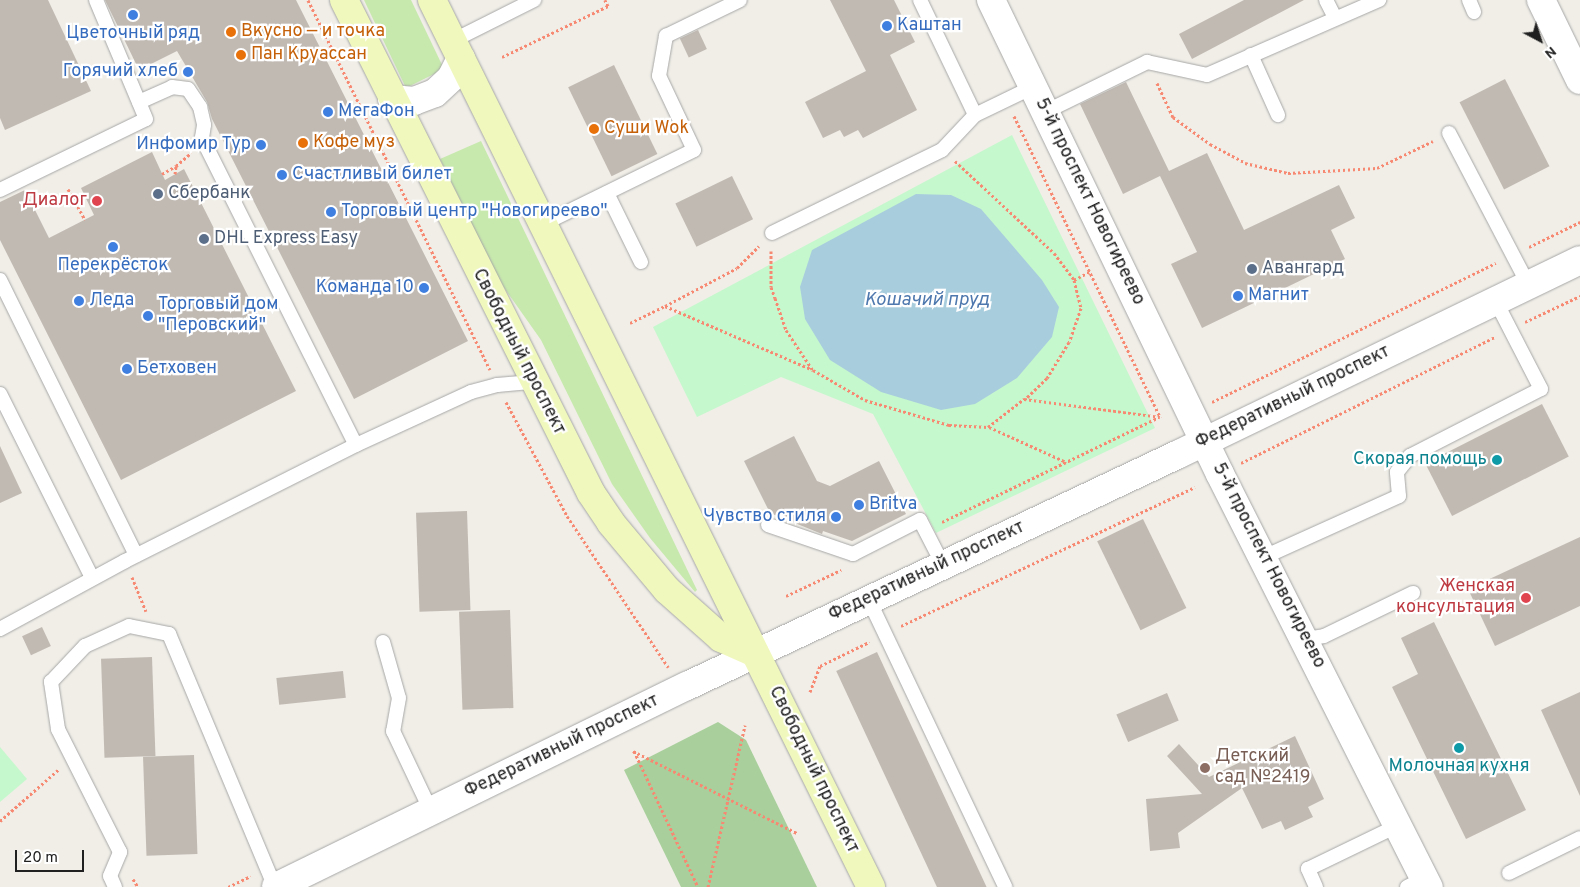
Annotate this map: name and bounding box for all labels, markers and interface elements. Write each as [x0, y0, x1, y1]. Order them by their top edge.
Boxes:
marker: Цветочный ряд [127, 9, 139, 21]
place label: Каштан [897, 15, 962, 37]
north arrow [1515, 15, 1565, 65]
marker: Каштан [881, 20, 893, 32]
place label: Вкусно — и точка [241, 21, 385, 43]
place label: Цветочный ряд [66, 23, 200, 45]
marker: Вкусно — и точка [225, 26, 237, 38]
text: N [1541, 42, 1559, 62]
place label: Пан Круассан [251, 44, 367, 66]
marker: Пан Круассан [235, 49, 247, 61]
place label: Горячий хлеб [63, 61, 178, 83]
marker: Горячий хлеб [182, 66, 194, 78]
street label: 5-й проспект Новогиреево [1029, 95, 1149, 309]
place label: МегаФон [338, 101, 415, 123]
marker: МегаФон [322, 106, 334, 118]
place label: Суши Wok [604, 118, 689, 140]
marker: Суши Wok [588, 123, 600, 135]
place label: Кофе муз [313, 132, 395, 154]
place label: Инфомир Тур [136, 134, 251, 156]
marker: Кофе муз [297, 137, 309, 149]
marker: Инфомир Тур [255, 139, 267, 151]
place label: Счастливый билет [292, 164, 452, 186]
marker: Счастливый билет [276, 169, 288, 181]
place label: Сбербанк [168, 183, 251, 205]
marker: Сбербанк [152, 188, 164, 200]
place label: Диалог [22, 190, 87, 212]
marker: Диалог [91, 195, 103, 207]
place label: Торговый центр "Новогиреево" [341, 201, 608, 223]
marker: Торговый центр "Новогиреево" [325, 206, 337, 218]
place label: DHL Express Easy [214, 228, 358, 250]
marker: DHL Express Easy [198, 233, 210, 245]
marker: Перекрёсток [107, 241, 119, 253]
place label: Перекрёсток [58, 255, 168, 277]
place label: Авангард [1262, 258, 1344, 280]
marker: Авангард [1246, 263, 1258, 275]
street label: Свободный проспект [467, 266, 569, 438]
place label: Команда 10 [316, 277, 414, 299]
marker: Команда 10 [418, 282, 430, 294]
place label: Магнит [1248, 285, 1309, 307]
place label: Леда [89, 290, 134, 312]
water label: Кошачий пруд [864, 290, 990, 312]
marker: Магнит [1232, 290, 1244, 302]
marker: Леда [73, 295, 85, 307]
place label: Торговый дом "Перовский" [158, 295, 278, 338]
marker: Торговый дом "Перовский" [142, 310, 154, 322]
street label: Федеративный проспект [1192, 342, 1394, 454]
place label: Бетховен [137, 358, 217, 380]
marker: Бетховен [121, 363, 133, 375]
place label: Скорая помощь [1353, 449, 1487, 471]
marker: Скорая помощь [1491, 454, 1503, 466]
street label: 5-й проспект Новогиреево [1207, 460, 1329, 672]
place label: Britva [869, 494, 917, 516]
marker: Britva [853, 499, 865, 511]
place label: Чувство стиля [703, 506, 826, 528]
marker: Чувство стиля [830, 511, 842, 523]
street label: Федеративный проспект [826, 517, 1028, 627]
place label: Женская консультация [1396, 577, 1515, 620]
marker: Женская консультация [1519, 591, 1533, 605]
street label: Свободный проспект [763, 683, 863, 857]
street label: Федеративный проспект [461, 691, 663, 803]
marker: Молочная кухня [1453, 742, 1465, 754]
place label: Детский сад №2419 [1215, 747, 1310, 790]
place label: Молочная кухня [1388, 756, 1530, 778]
marker: Детский сад №2419 [1199, 762, 1211, 774]
scale bar [18, 840, 86, 872]
text: 20 m [23, 849, 58, 868]

